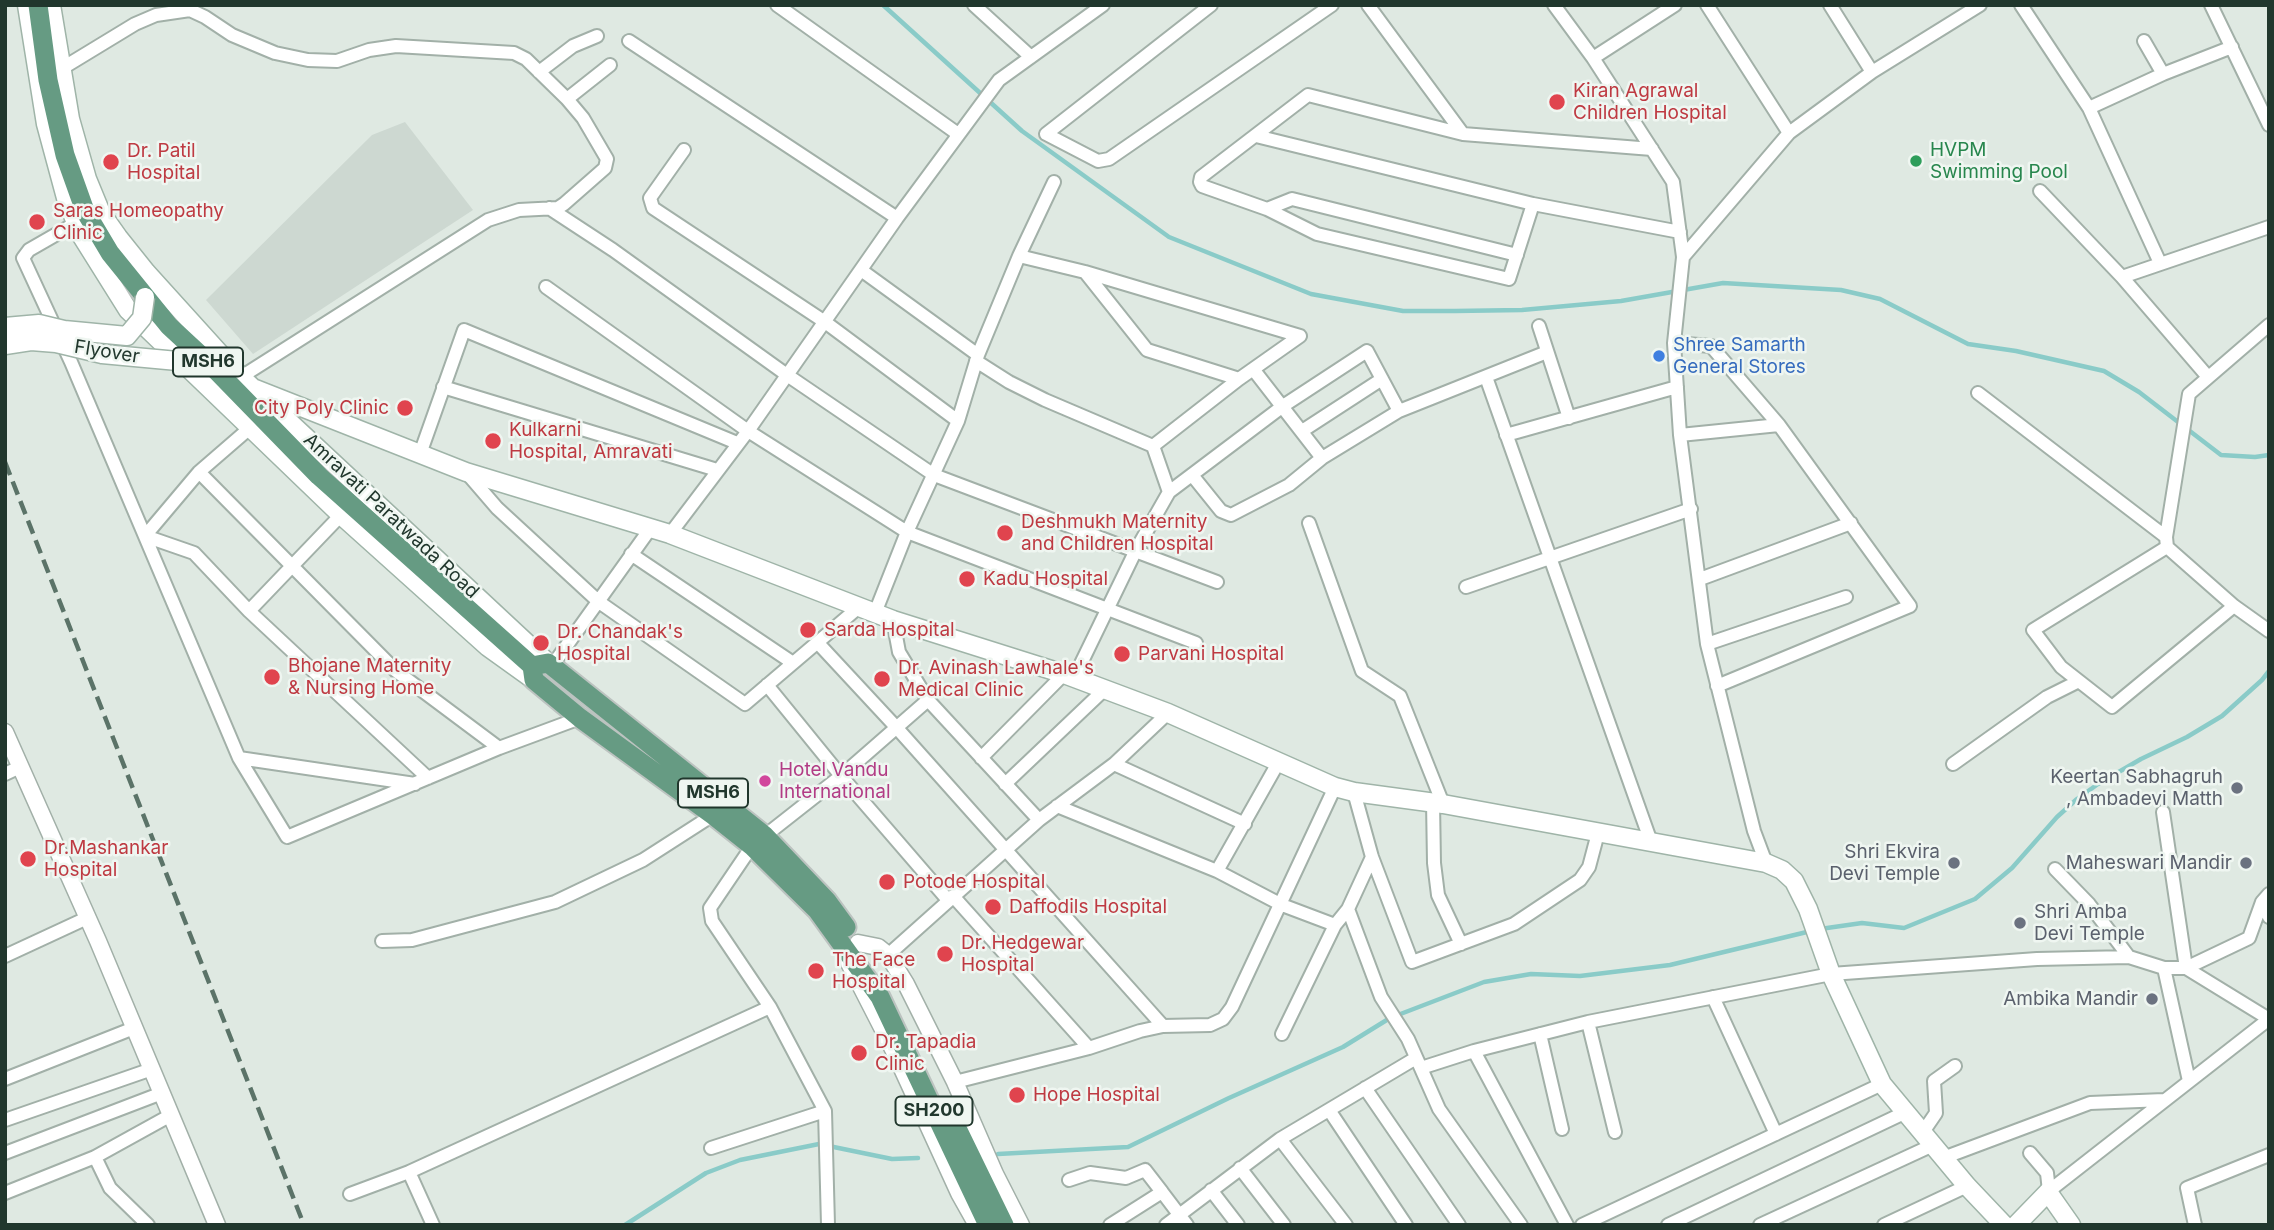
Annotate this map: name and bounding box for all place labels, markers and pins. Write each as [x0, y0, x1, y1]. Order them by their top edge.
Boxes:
place label: Kiran Agrawal Children Hospital [1573, 80, 1727, 124]
marker: Kiran Agrawal Children Hospital [1547, 92, 1567, 112]
place label: HVPM Swimming Pool [1930, 139, 2068, 183]
place label: Dr. Patil Hospital [127, 140, 200, 184]
marker: Dr. Patil Hospital [101, 152, 121, 172]
marker: HVPM Swimming Pool [1908, 153, 1924, 169]
place label: Saras Homeopathy Clinic [53, 200, 224, 244]
marker: Saras Homeopathy Clinic [27, 212, 47, 232]
place label: Shree Samarth General Stores [1673, 334, 1806, 378]
marker: Shree Samarth General Stores [1651, 348, 1667, 364]
place label: City Poly Clinic [254, 397, 389, 419]
marker: City Poly Clinic [395, 398, 415, 418]
place label: Kulkarni Hospital, Amravati [509, 419, 673, 463]
marker: Kulkarni Hospital, Amravati [483, 431, 503, 451]
place label: Deshmukh Maternity and Children Hospital [1021, 511, 1214, 555]
marker: Deshmukh Maternity and Children Hospital [995, 523, 1015, 543]
place label: Kadu Hospital [983, 568, 1108, 590]
marker: Kadu Hospital [957, 569, 977, 589]
place label: Sarda Hospital [824, 619, 955, 641]
marker: Sarda Hospital [798, 620, 818, 640]
place label: Dr. Chandak's Hospital [557, 621, 683, 665]
marker: Dr. Chandak's Hospital [531, 633, 551, 653]
place label: Parvani Hospital [1138, 643, 1284, 665]
marker: Parvani Hospital [1112, 644, 1132, 664]
place label: Bhojane Maternity & Nursing Home [288, 655, 451, 699]
place label: Dr. Avinash Lawhale's Medical Clinic [898, 657, 1094, 701]
marker: Bhojane Maternity & Nursing Home [262, 667, 282, 687]
marker: Dr. Avinash Lawhale's Medical Clinic [872, 669, 892, 689]
place label: Hotel Vandu International [779, 759, 890, 803]
place label: Keertan Sabhagruh , Ambadevi Matth [2050, 766, 2223, 810]
marker: Hotel Vandu International [757, 773, 773, 789]
marker: Keertan Sabhagruh , Ambadevi Matth [2229, 780, 2245, 796]
place label: Dr.Mashankar Hospital [44, 837, 168, 881]
place label: Shri Ekvira Devi Temple [1829, 841, 1940, 885]
marker: Dr.Mashankar Hospital [18, 849, 38, 869]
place label: Maheswari Mandir [2066, 852, 2232, 874]
marker: Shri Ekvira Devi Temple [1946, 855, 1962, 871]
marker: Maheswari Mandir [2238, 855, 2254, 871]
place label: Potode Hospital [903, 871, 1045, 893]
marker: Potode Hospital [877, 872, 897, 892]
place label: Daffodils Hospital [1009, 896, 1167, 918]
marker: Daffodils Hospital [983, 897, 1003, 917]
place label: Shri Amba Devi Temple [2034, 901, 2145, 945]
marker: Shri Amba Devi Temple [2012, 915, 2028, 931]
place label: Dr. Hedgewar Hospital [961, 932, 1084, 976]
marker: Dr. Hedgewar Hospital [935, 944, 955, 964]
place label: The Face Hospital [832, 949, 915, 993]
marker: The Face Hospital [806, 961, 826, 981]
place label: Ambika Mandir [2003, 988, 2138, 1010]
marker: Ambika Mandir [2144, 991, 2160, 1007]
place label: Dr. Tapadia Clinic [875, 1031, 976, 1075]
marker: Dr. Tapadia Clinic [849, 1043, 869, 1063]
place label: Hope Hospital [1033, 1084, 1160, 1106]
marker: Hope Hospital [1007, 1085, 1027, 1105]

